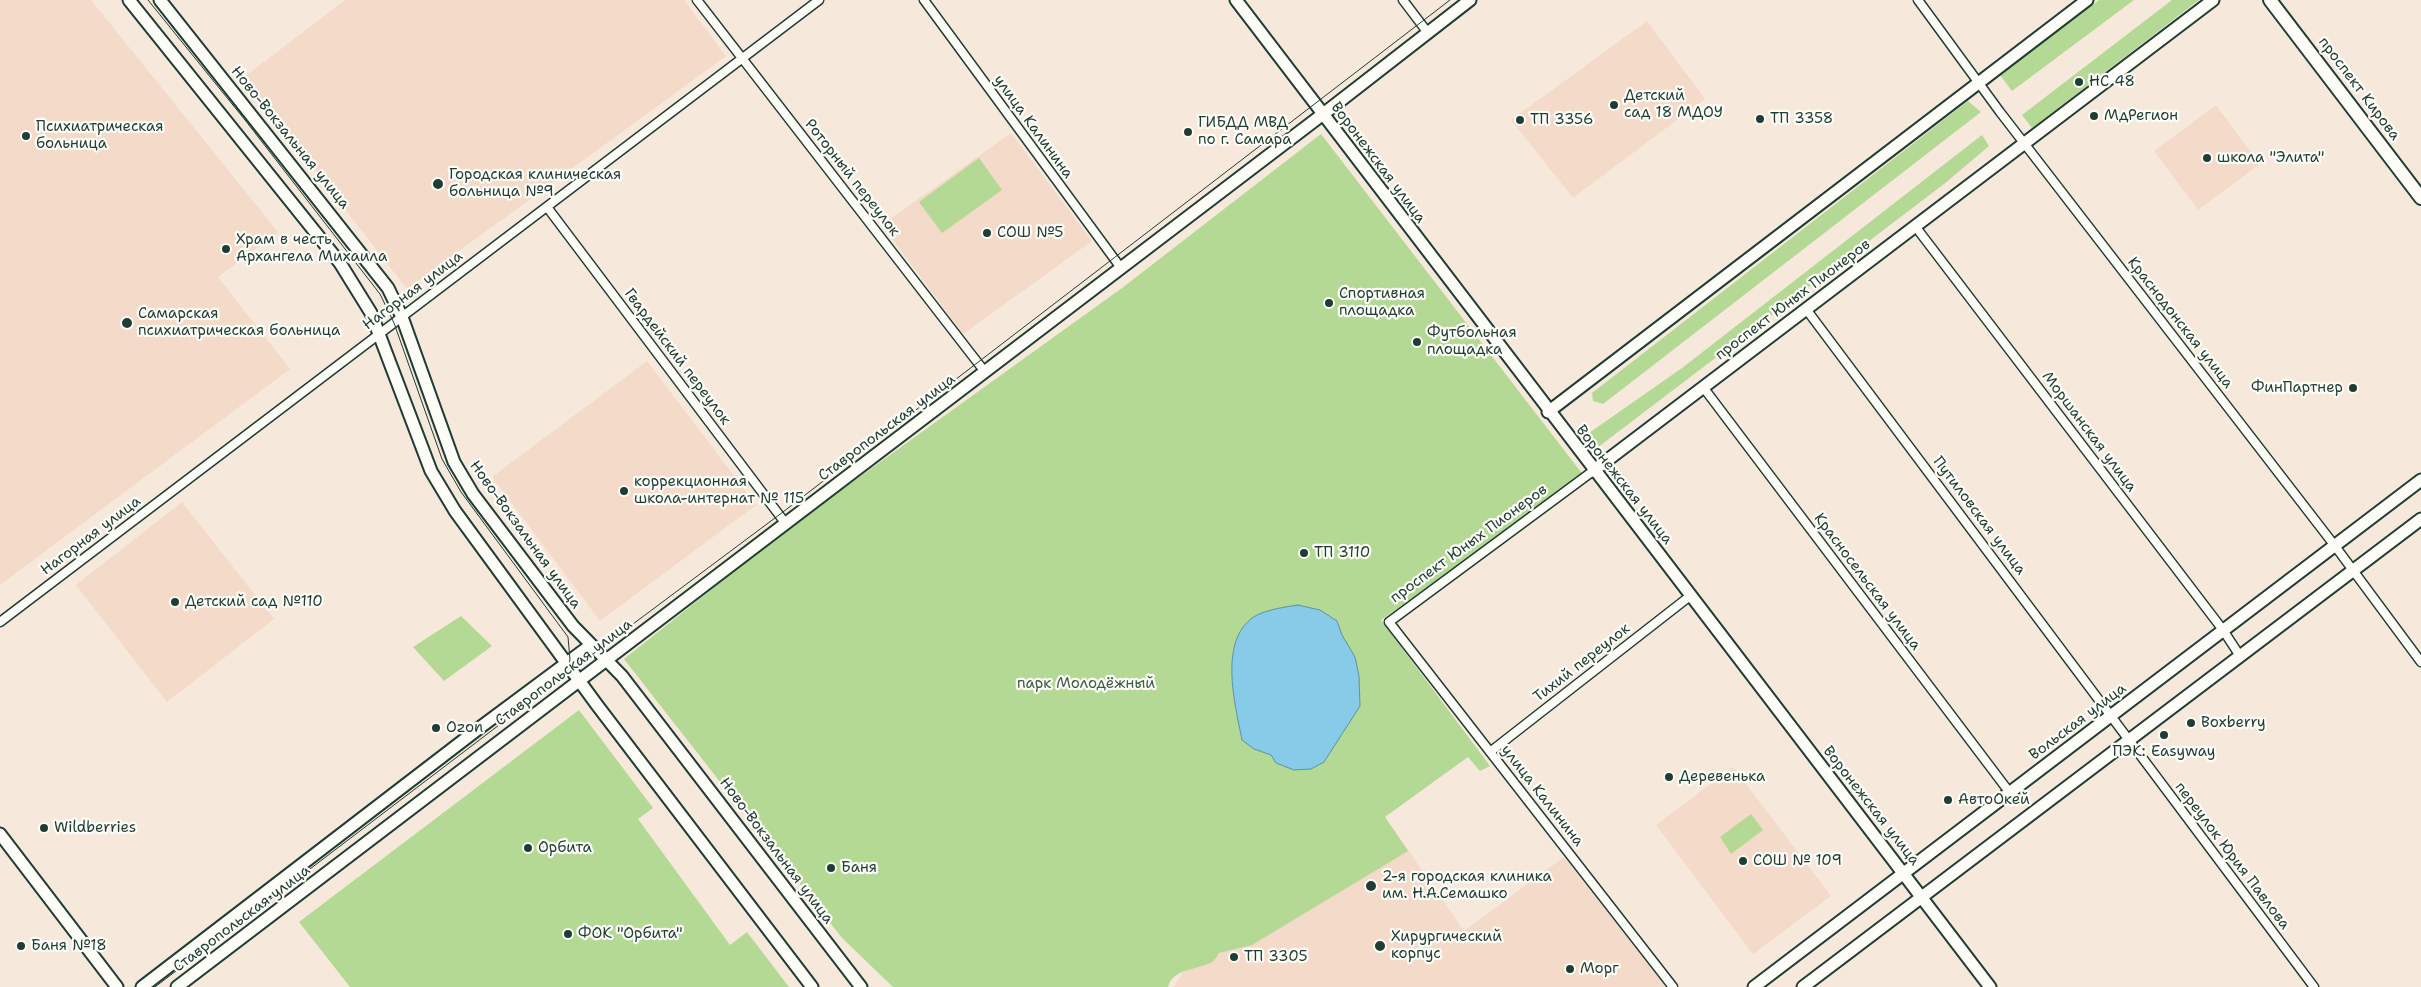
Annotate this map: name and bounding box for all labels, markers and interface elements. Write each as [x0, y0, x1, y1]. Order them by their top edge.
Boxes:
street label: проспект Кирова [2314, 34, 2404, 144]
street label: Ново-Вокзальная улица [227, 63, 353, 213]
street label: улица Калинина [989, 72, 1077, 182]
place label: НС 48 [2089, 73, 2135, 91]
marker: НС 48 [2073, 76, 2085, 88]
place label: Детский сад 18 МДОУ [1624, 87, 1723, 122]
street label: Воронежская улица [1327, 99, 1429, 227]
marker: Детский сад 18 МДОУ [1608, 99, 1620, 111]
place label: МдРегион [2104, 107, 2178, 125]
place label: ТП 3358 [1770, 110, 1833, 128]
marker: МдРегион [2088, 110, 2100, 122]
place label: ТП 3356 [1530, 111, 1593, 129]
marker: ТП 3358 [1754, 113, 1766, 125]
place label: ГИБДД МВД по г. Самара [1198, 114, 1292, 149]
marker: ТП 3356 [1514, 114, 1526, 126]
street label: Роторный переулок [801, 116, 903, 240]
place label: Психиатрическая больница [36, 118, 164, 153]
marker: ГИБДД МВД по г. Самара [1182, 126, 1194, 138]
marker: Психиатрическая больница [20, 130, 32, 142]
place label: школа "Элита" [2217, 149, 2325, 167]
marker: школа "Элита" [2201, 152, 2213, 164]
place label: Городская клиническая больница №9 [449, 166, 621, 201]
marker: Городская клиническая больница №9 [431, 177, 445, 191]
place label: СОШ №5 [997, 224, 1064, 242]
marker: СОШ №5 [981, 227, 993, 239]
place label: Храм в честь Архангела Михаила [236, 231, 387, 266]
street label: проспект Юных Пионеров [1712, 236, 1874, 364]
marker: Храм в честь Архангела Михаила [220, 243, 232, 255]
street label: Нагорная улица [360, 248, 466, 334]
street label: Краснодонская улица [2123, 254, 2237, 392]
street label: Гвардейский переулок [620, 285, 734, 429]
place label: Спортивная площадка [1339, 285, 1425, 320]
marker: Спортивная площадка [1323, 297, 1335, 309]
place label: Самарская психиатрическая больница [138, 305, 340, 340]
marker: Самарская психиатрическая больница [120, 316, 134, 330]
place label: Футбольная площадка [1427, 324, 1517, 359]
marker: Футбольная площадка [1411, 336, 1423, 348]
street label: Моршанская улица [2038, 368, 2140, 496]
street label: Ставропольская улица [815, 371, 959, 485]
place label: ФинПартнер [2251, 379, 2343, 397]
marker: ФинПартнер [2347, 382, 2359, 394]
street label: Воронежская улица [1572, 422, 1676, 548]
street label: Путиловская улица [1929, 453, 2029, 579]
street label: Ново-Вокзальная улица [465, 458, 585, 612]
place label: коррекционная школа-интернат № 115 [634, 473, 804, 508]
street label: проспект Юных Пионеров [1387, 481, 1551, 607]
marker: коррекционная школа-интернат № 115 [618, 485, 630, 497]
street label: Нагорная улица [38, 493, 144, 579]
street label: Красносельская улица [1810, 510, 1924, 654]
place label: ТП 3110 [1314, 544, 1370, 562]
marker: ТП 3110 [1298, 547, 1310, 559]
place label: Детский сад №110 [185, 593, 323, 611]
marker: Детский сад №110 [169, 596, 181, 608]
street label: Ставропольская улица [492, 616, 636, 730]
street label: Тихий переулок [1530, 620, 1634, 706]
park label: парк Молодёжный [1017, 675, 1155, 693]
street label: Вольская улица [2026, 680, 2130, 764]
place label: Boxberry [2201, 714, 2266, 732]
marker: Boxberry [2185, 717, 2197, 729]
place label: Ozon [446, 719, 483, 737]
marker: Ozon [430, 722, 442, 734]
marker: ПЭК: Easyway [2158, 729, 2170, 741]
street label: улица Калинина [1497, 742, 1587, 850]
street label: Воронежская улица [1819, 743, 1923, 869]
place label: ПЭК: Easyway [2113, 743, 2215, 761]
place label: Деревенька [1679, 768, 1765, 786]
marker: Деревенька [1663, 771, 1675, 783]
street label: Ново-Вокзальная улица [715, 774, 837, 928]
street label: переулок Юрия Павлова [2171, 779, 2293, 933]
place label: АвтоОкей [1958, 791, 2030, 809]
marker: АвтоОкей [1942, 794, 1954, 806]
place label: Wildberries [54, 819, 136, 837]
marker: Wildberries [38, 822, 50, 834]
place label: Орбита [538, 839, 592, 857]
marker: Орбита [522, 842, 534, 854]
place label: СОШ № 109 [1753, 852, 1842, 870]
marker: СОШ № 109 [1737, 855, 1749, 867]
place label: Баня [841, 859, 877, 877]
street label: Ставропольская улица [170, 862, 314, 976]
marker: Баня [825, 862, 837, 874]
place label: 2-я городская клиника им. Н.А.Семашко [1382, 868, 1552, 903]
marker: 2-я городская клиника им. Н.А.Семашко [1364, 879, 1378, 893]
place label: ФОК "Орбита" [578, 925, 683, 943]
marker: ФОК "Орбита" [562, 928, 574, 940]
place label: Хирургический корпус [1391, 928, 1502, 963]
place label: Баня №18 [31, 937, 107, 955]
marker: Хирургический корпус [1373, 939, 1387, 953]
marker: Баня №18 [15, 940, 27, 952]
place label: ТП 3305 [1244, 948, 1308, 966]
marker: ТП 3305 [1228, 951, 1240, 963]
place label: Морг [1580, 960, 1619, 978]
marker: Морг [1564, 963, 1576, 975]

